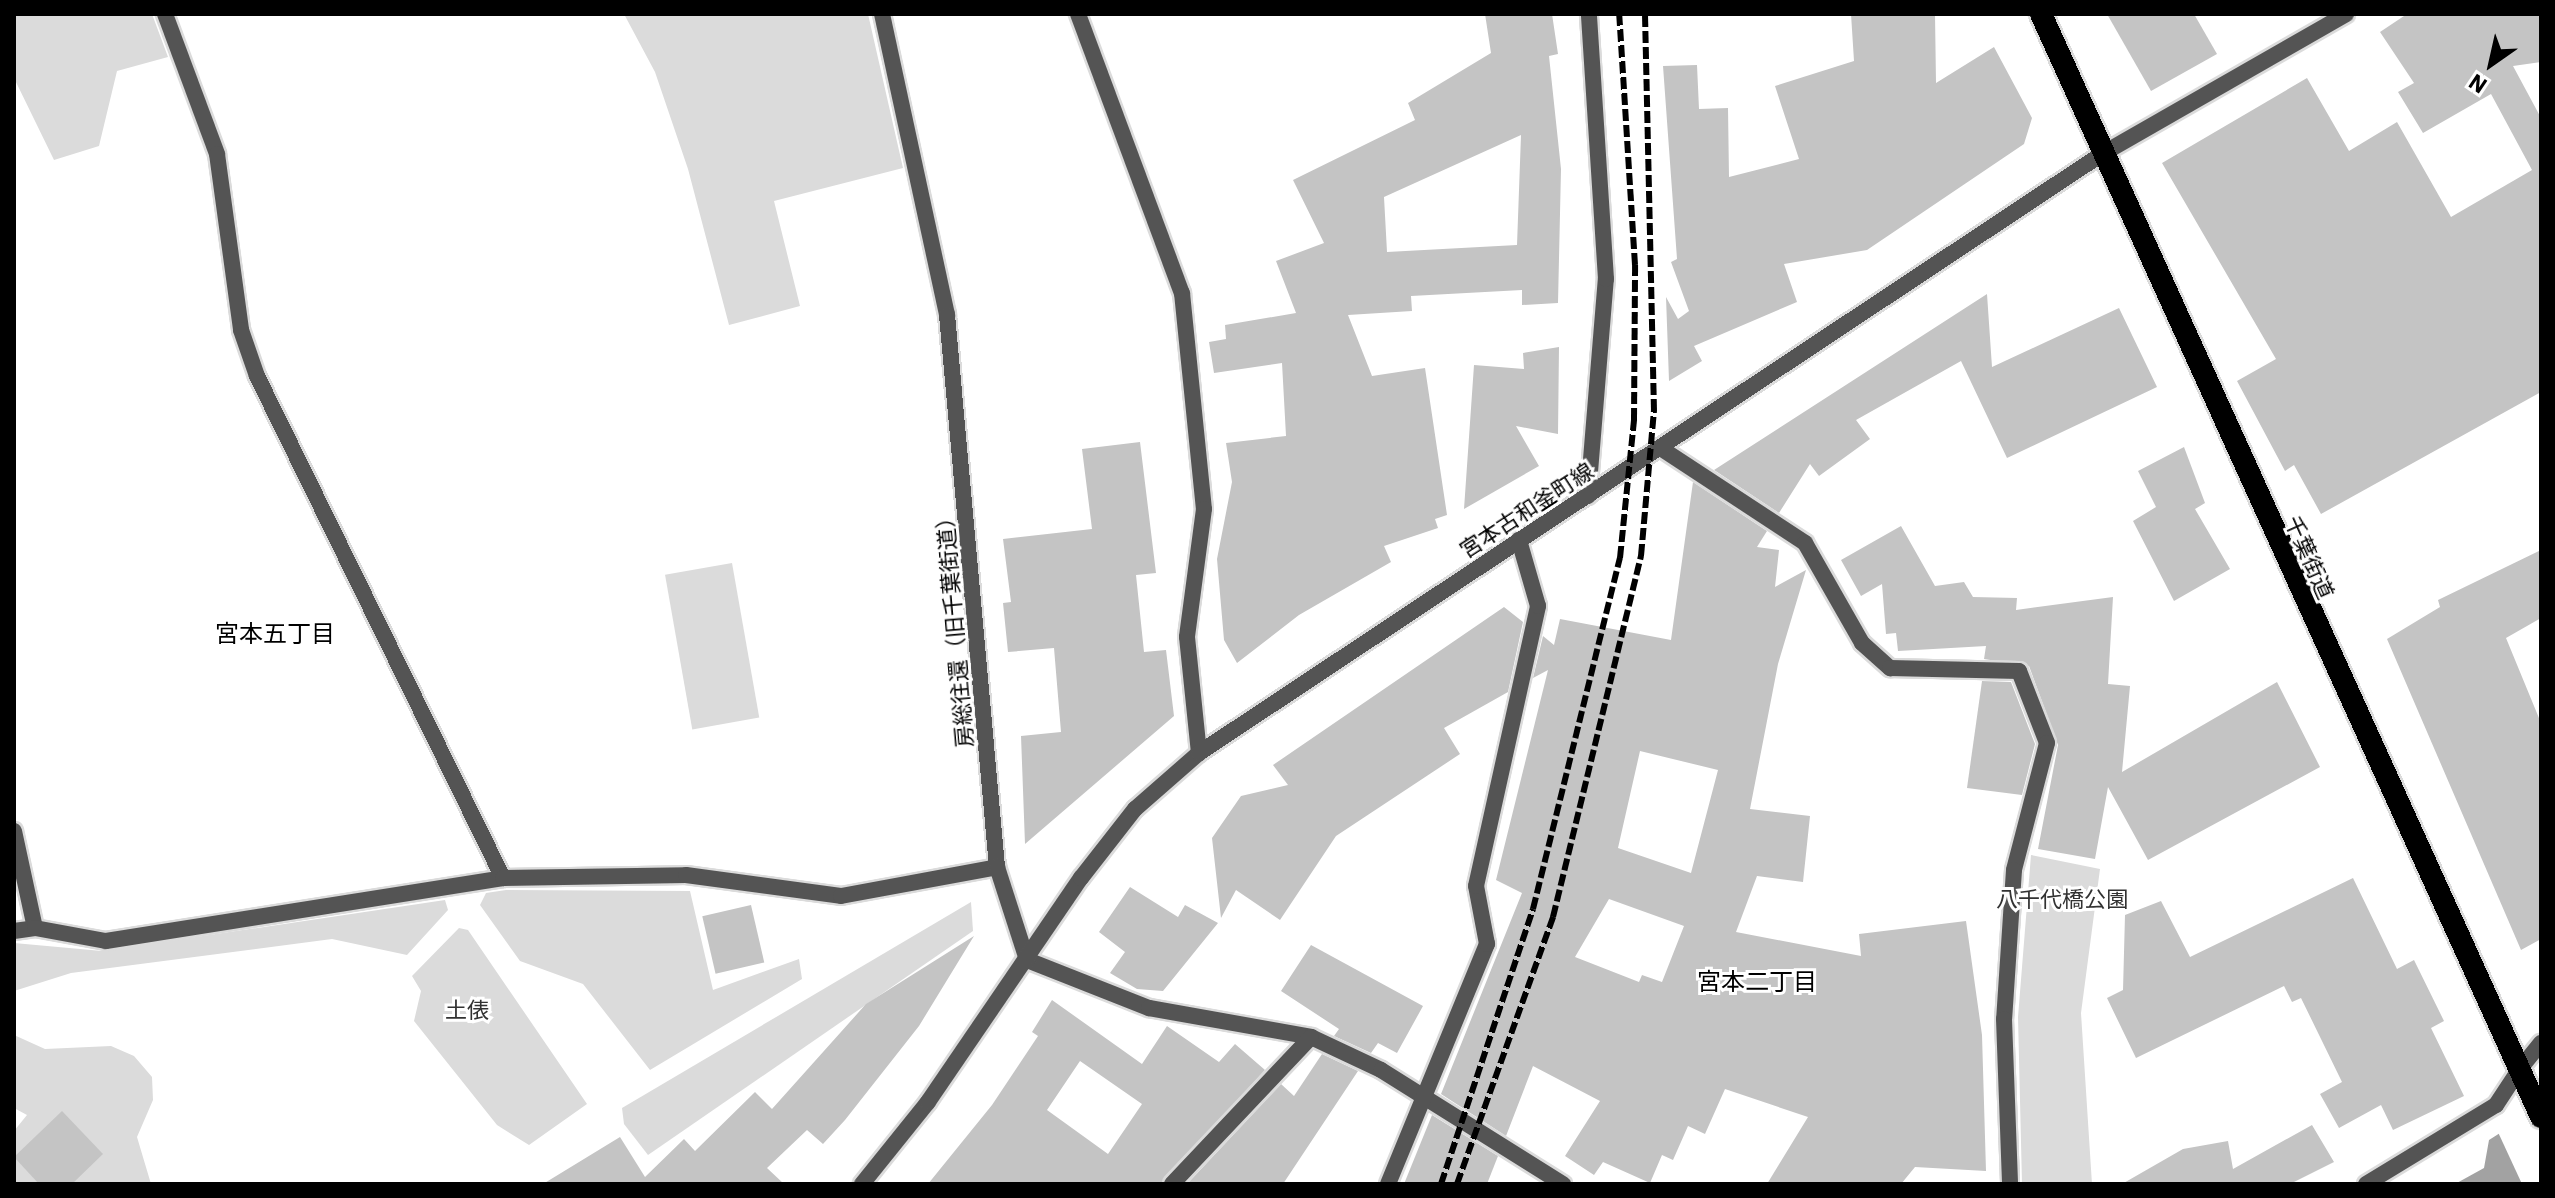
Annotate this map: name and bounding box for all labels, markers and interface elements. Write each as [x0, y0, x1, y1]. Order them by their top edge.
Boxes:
north arrow [2451, 24, 2531, 104]
text: N [2463, 68, 2492, 101]
street label: 宮本古和釜町線 [1454, 457, 1598, 563]
street label: 房総往還（旧千葉街道） [930, 505, 978, 749]
street label: 千葉街道 [2280, 511, 2340, 603]
district label: 宮本五丁目 [215, 620, 335, 648]
park label: 八千代橋公園 [1996, 886, 2128, 912]
district label: 宮本二丁目 [1697, 968, 1817, 996]
park label: 土俵 [445, 997, 489, 1023]

